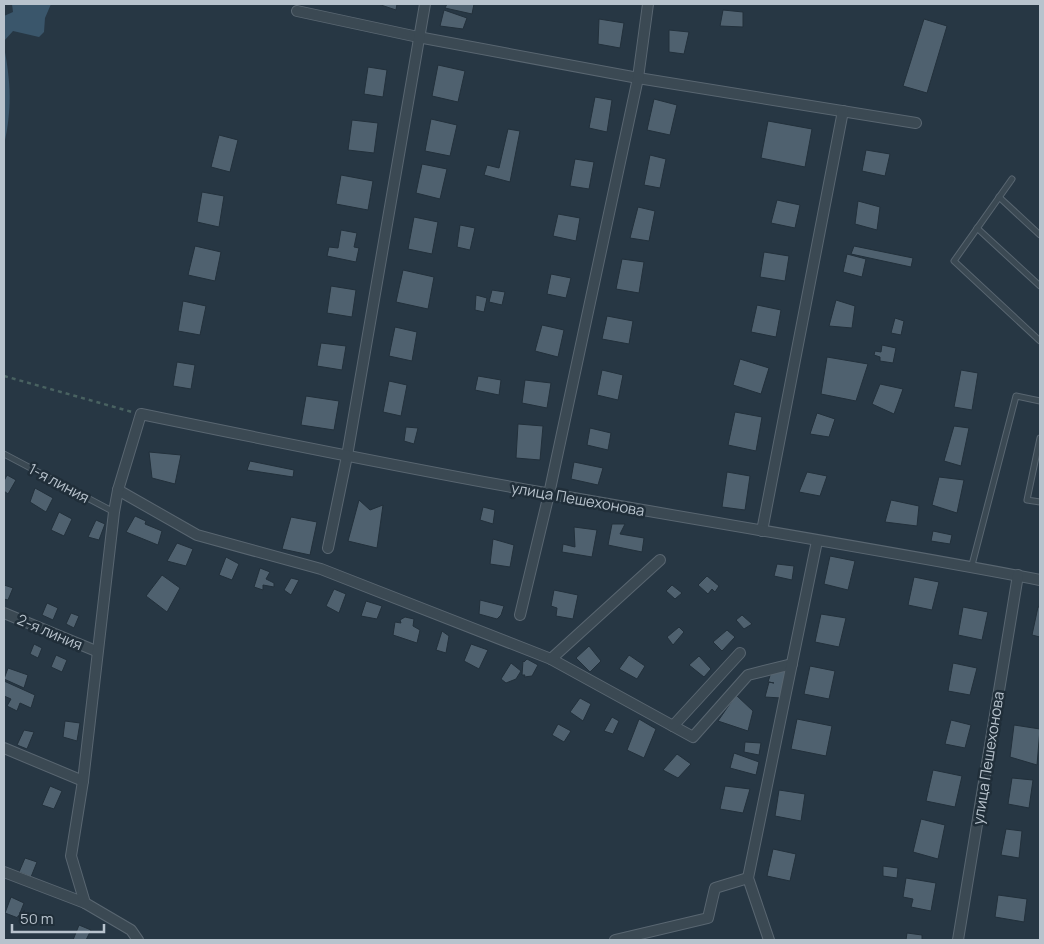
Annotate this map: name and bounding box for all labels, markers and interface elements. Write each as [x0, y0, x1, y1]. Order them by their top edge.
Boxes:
street label: 1-я линия [25, 458, 93, 508]
street label: улица Пешехонова [510, 477, 646, 521]
street label: 2-я линия [14, 609, 86, 655]
street label: улица Пешехонова [967, 690, 1009, 826]
scale bar [12, 902, 105, 934]
text: 50 m [20, 908, 54, 929]

